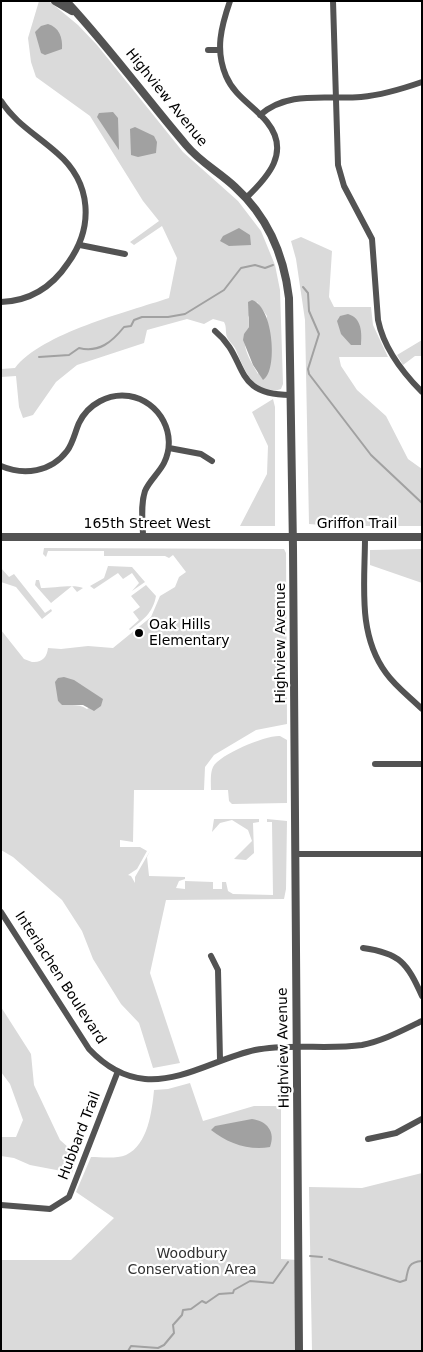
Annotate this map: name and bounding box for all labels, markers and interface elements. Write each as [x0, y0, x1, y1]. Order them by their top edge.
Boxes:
street label: Highview Avenue [121, 46, 211, 150]
street label: 165th Street West [84, 516, 210, 532]
street label: Griffon Trail [317, 516, 397, 532]
street label: Highview Avenue [273, 583, 289, 703]
place label: Oak Hills Elementary [149, 617, 230, 650]
marker: Oak Hills Elementary [133, 627, 145, 639]
street label: Interlachen Boulevard [11, 909, 109, 1047]
street label: Highview Avenue [275, 987, 293, 1109]
street label: Hubbard Trail [55, 1089, 105, 1183]
park label: Woodbury Conservation Area [127, 1246, 257, 1278]

